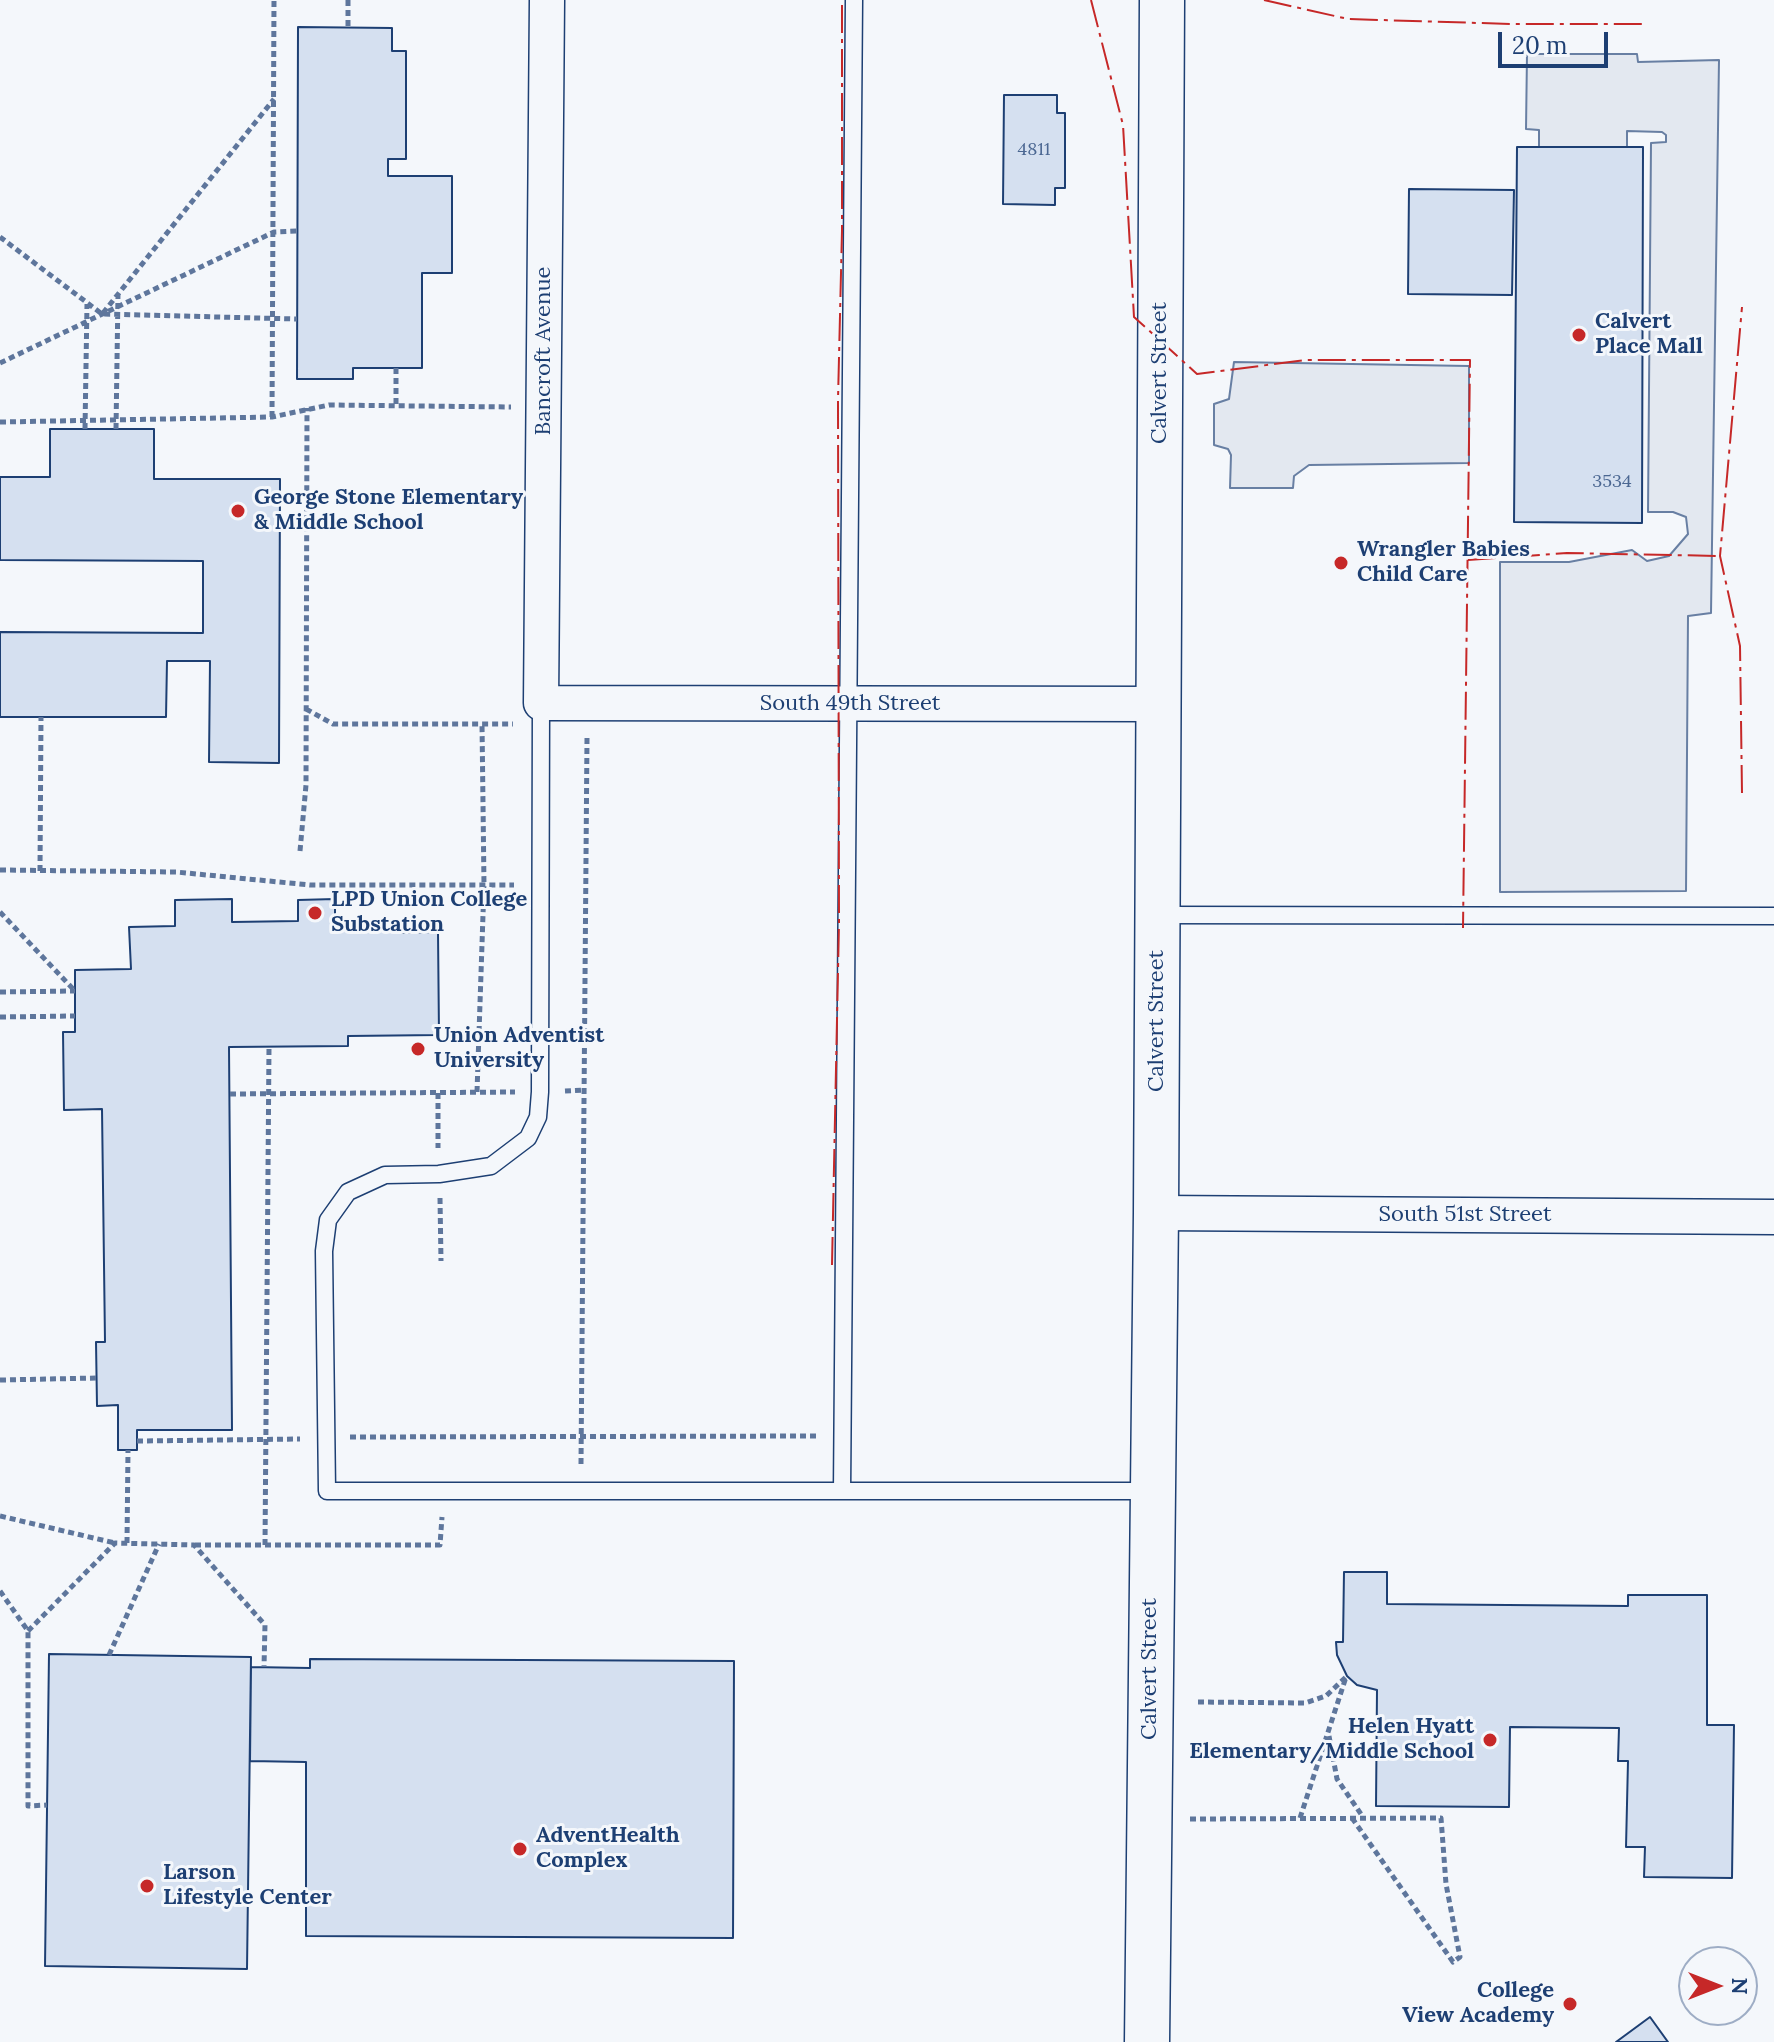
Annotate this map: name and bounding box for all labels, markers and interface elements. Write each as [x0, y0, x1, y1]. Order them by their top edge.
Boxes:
scale bar [1502, 16, 1612, 66]
text: 20 m [1512, 30, 1568, 61]
house number: 4811 [1018, 139, 1050, 161]
street label: Bancroft Avenue [531, 267, 557, 435]
street label: Calvert Street [1147, 302, 1173, 444]
place label: Calvert Place Mall [1595, 309, 1703, 360]
marker: Calvert Place Mall [1570, 326, 1588, 344]
house number: 3534 [1592, 471, 1632, 493]
place label: George Stone Elementary & Middle School [254, 485, 523, 536]
marker: George Stone Elementary & Middle School [229, 502, 247, 520]
place label: Wrangler Babies Child Care [1357, 537, 1530, 588]
marker: Wrangler Babies Child Care [1332, 554, 1350, 572]
street label: South 49th Street [760, 691, 940, 717]
place label: LPD Union College Substation [331, 887, 527, 938]
marker: LPD Union College Substation [306, 904, 324, 922]
street label: Calvert Street [1144, 950, 1170, 1092]
place label: Union Adventist University [434, 1023, 604, 1074]
marker: Union Adventist University [409, 1040, 427, 1058]
street label: South 51st Street [1379, 1202, 1551, 1228]
street label: Calvert Street [1137, 1598, 1163, 1740]
place label: Helen Hyatt Elementary/Middle School [1189, 1714, 1474, 1766]
marker: Helen Hyatt Elementary/Middle School [1481, 1731, 1499, 1749]
place label: AdventHealth Complex [536, 1823, 680, 1874]
marker: AdventHealth Complex [511, 1840, 529, 1858]
place label: Larson Lifestyle Center [163, 1860, 332, 1912]
marker: Larson Lifestyle Center [138, 1877, 156, 1895]
north arrow [1678, 1946, 1758, 2026]
text: N [1726, 1977, 1754, 1995]
place label: College View Academy [1402, 1978, 1554, 2030]
marker: College View Academy [1561, 1995, 1579, 2013]

